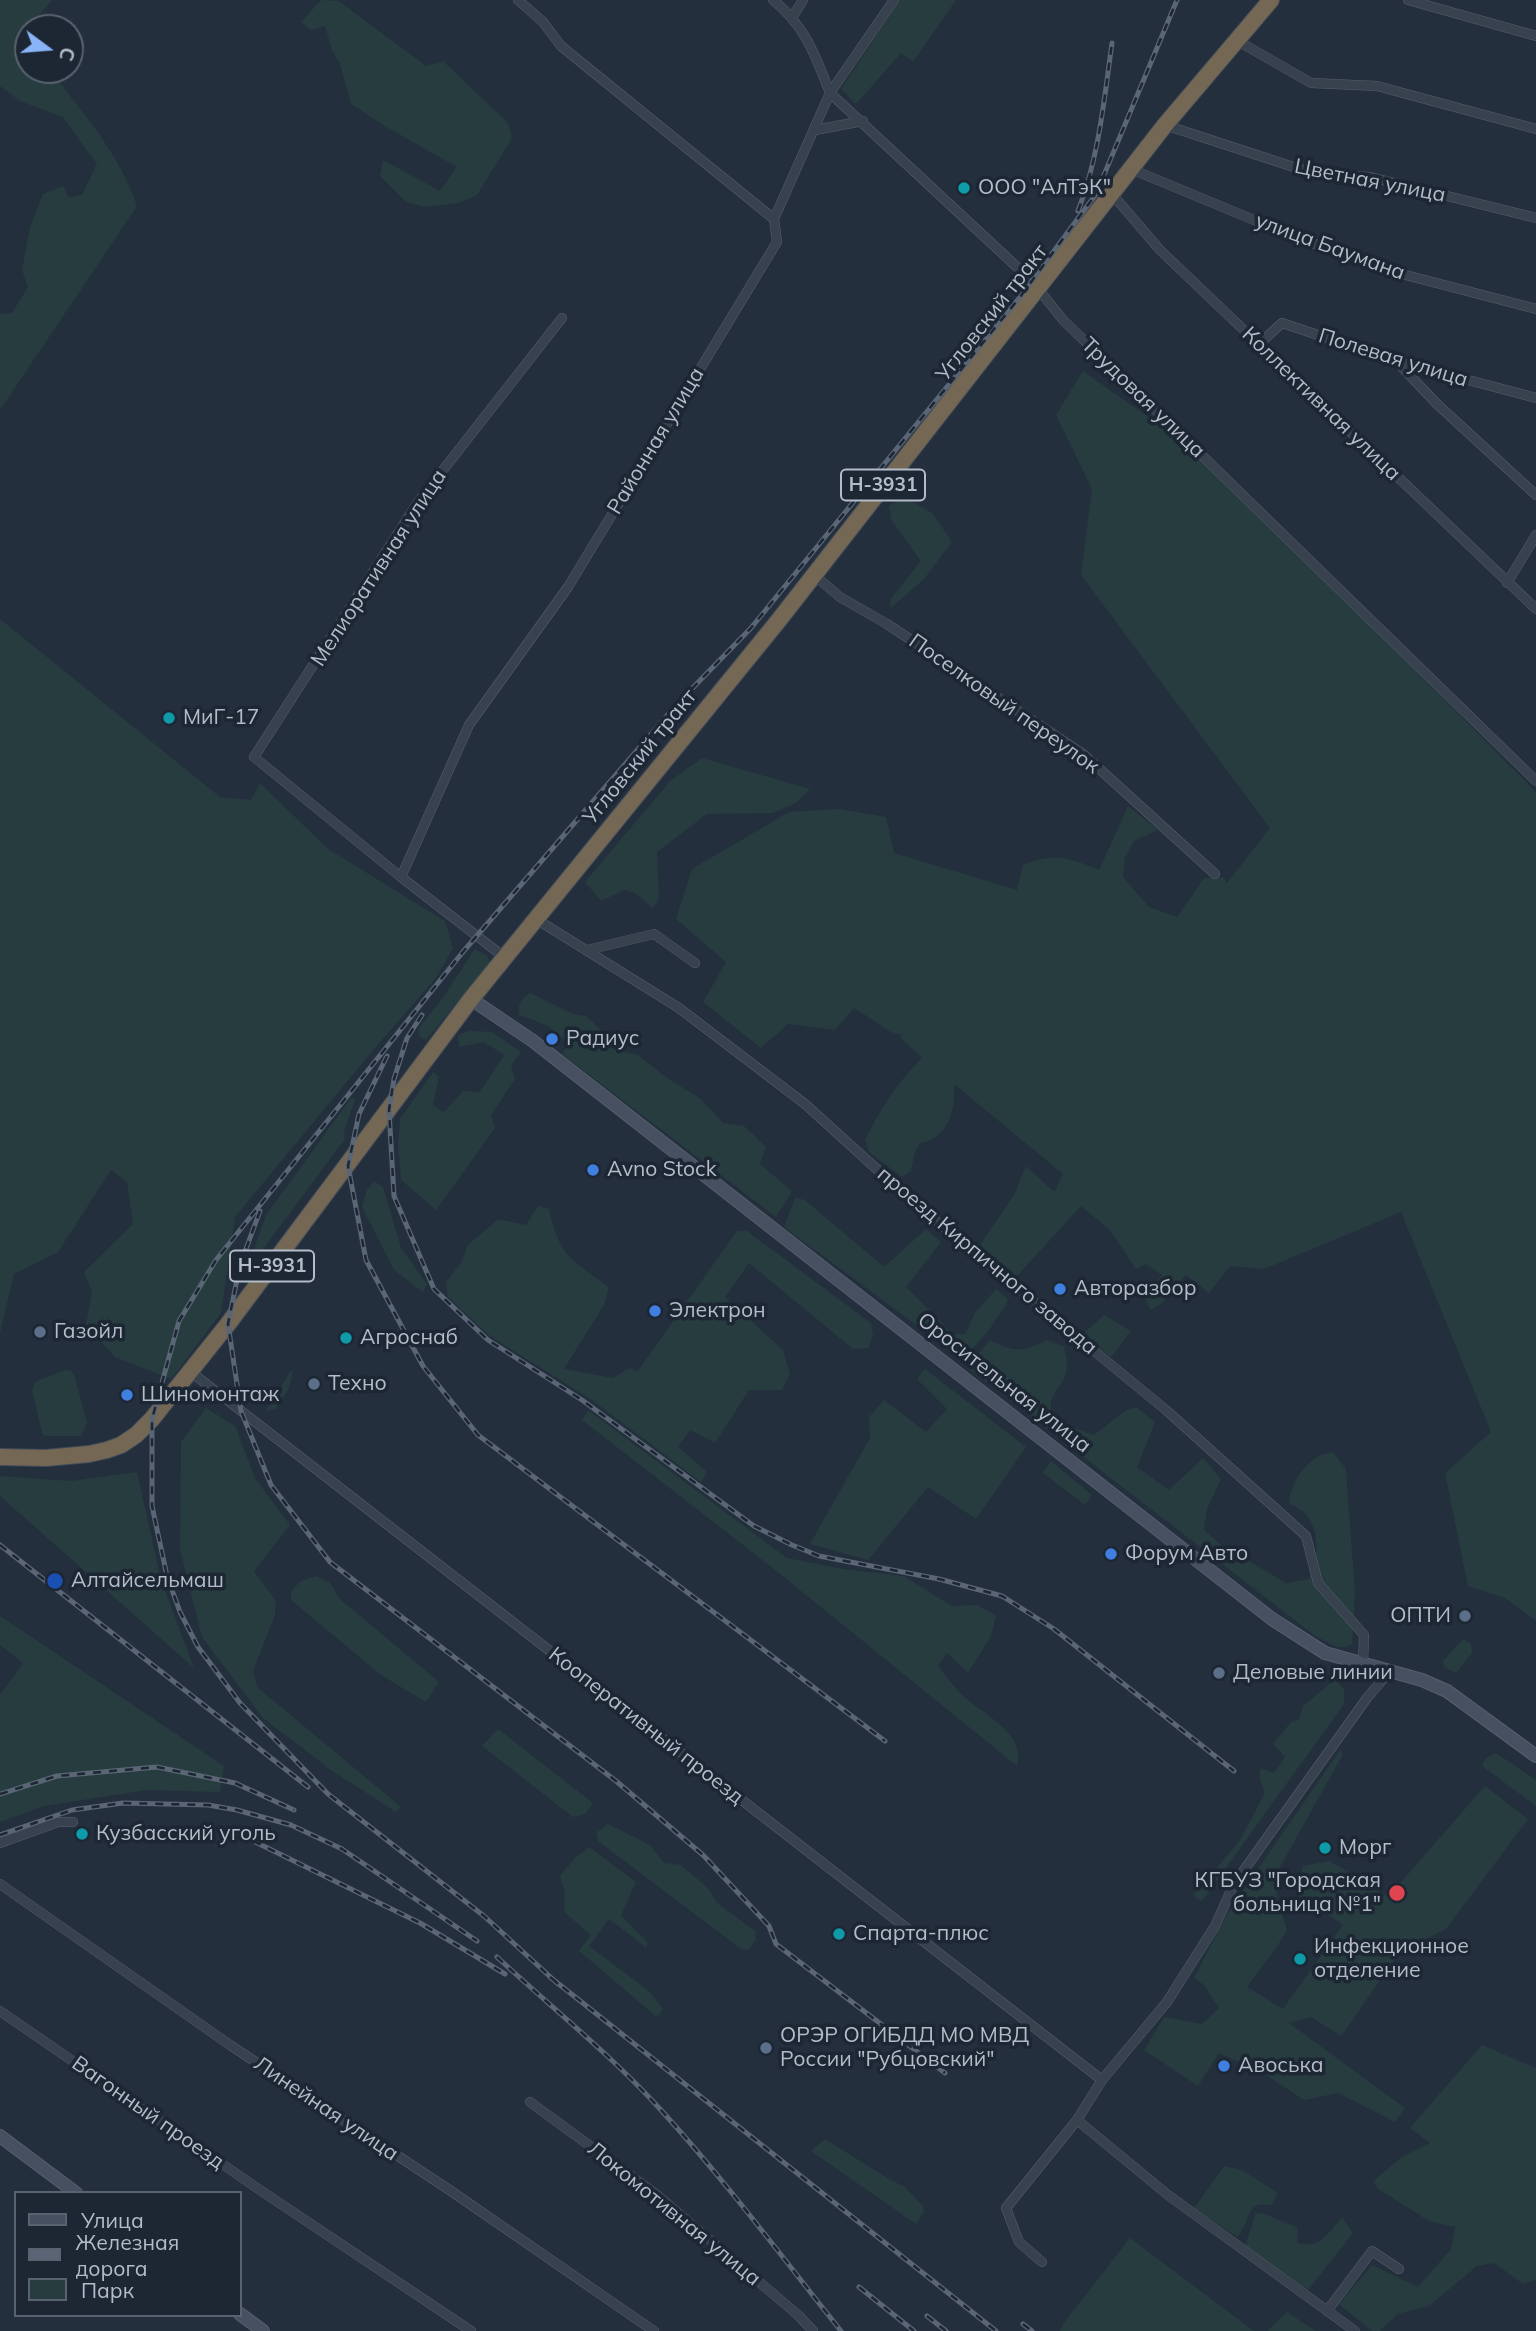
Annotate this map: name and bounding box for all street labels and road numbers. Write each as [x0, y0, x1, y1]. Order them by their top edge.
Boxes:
street label: Цветная улица [1292, 154, 1448, 208]
street label: улица Баумана [1252, 208, 1408, 286]
street label: Угловский тракт [931, 240, 1053, 386]
street label: Коллективная улица [1237, 322, 1405, 486]
street label: Полевая улица [1315, 323, 1471, 393]
street label: Трудовая улица [1076, 332, 1210, 464]
street label: Районная улица [602, 363, 710, 519]
street label: Мелиоративная улица [306, 465, 452, 671]
road number: Н-3931 [841, 470, 925, 500]
street label: Поселковый переулок [904, 629, 1104, 779]
street label: Угловский тракт [578, 684, 702, 830]
street label: проезд Кирпичного завода [872, 1162, 1102, 1360]
road number: Н-3931 [230, 1250, 314, 1282]
street label: Оросительная улица [912, 1308, 1096, 1458]
street label: Кооперативный проезд [543, 1642, 749, 1810]
street label: Вагонный проезд [67, 2051, 229, 2175]
street label: Линейная улица [249, 2051, 403, 2167]
street label: Локомотивная улица [582, 2136, 766, 2292]

